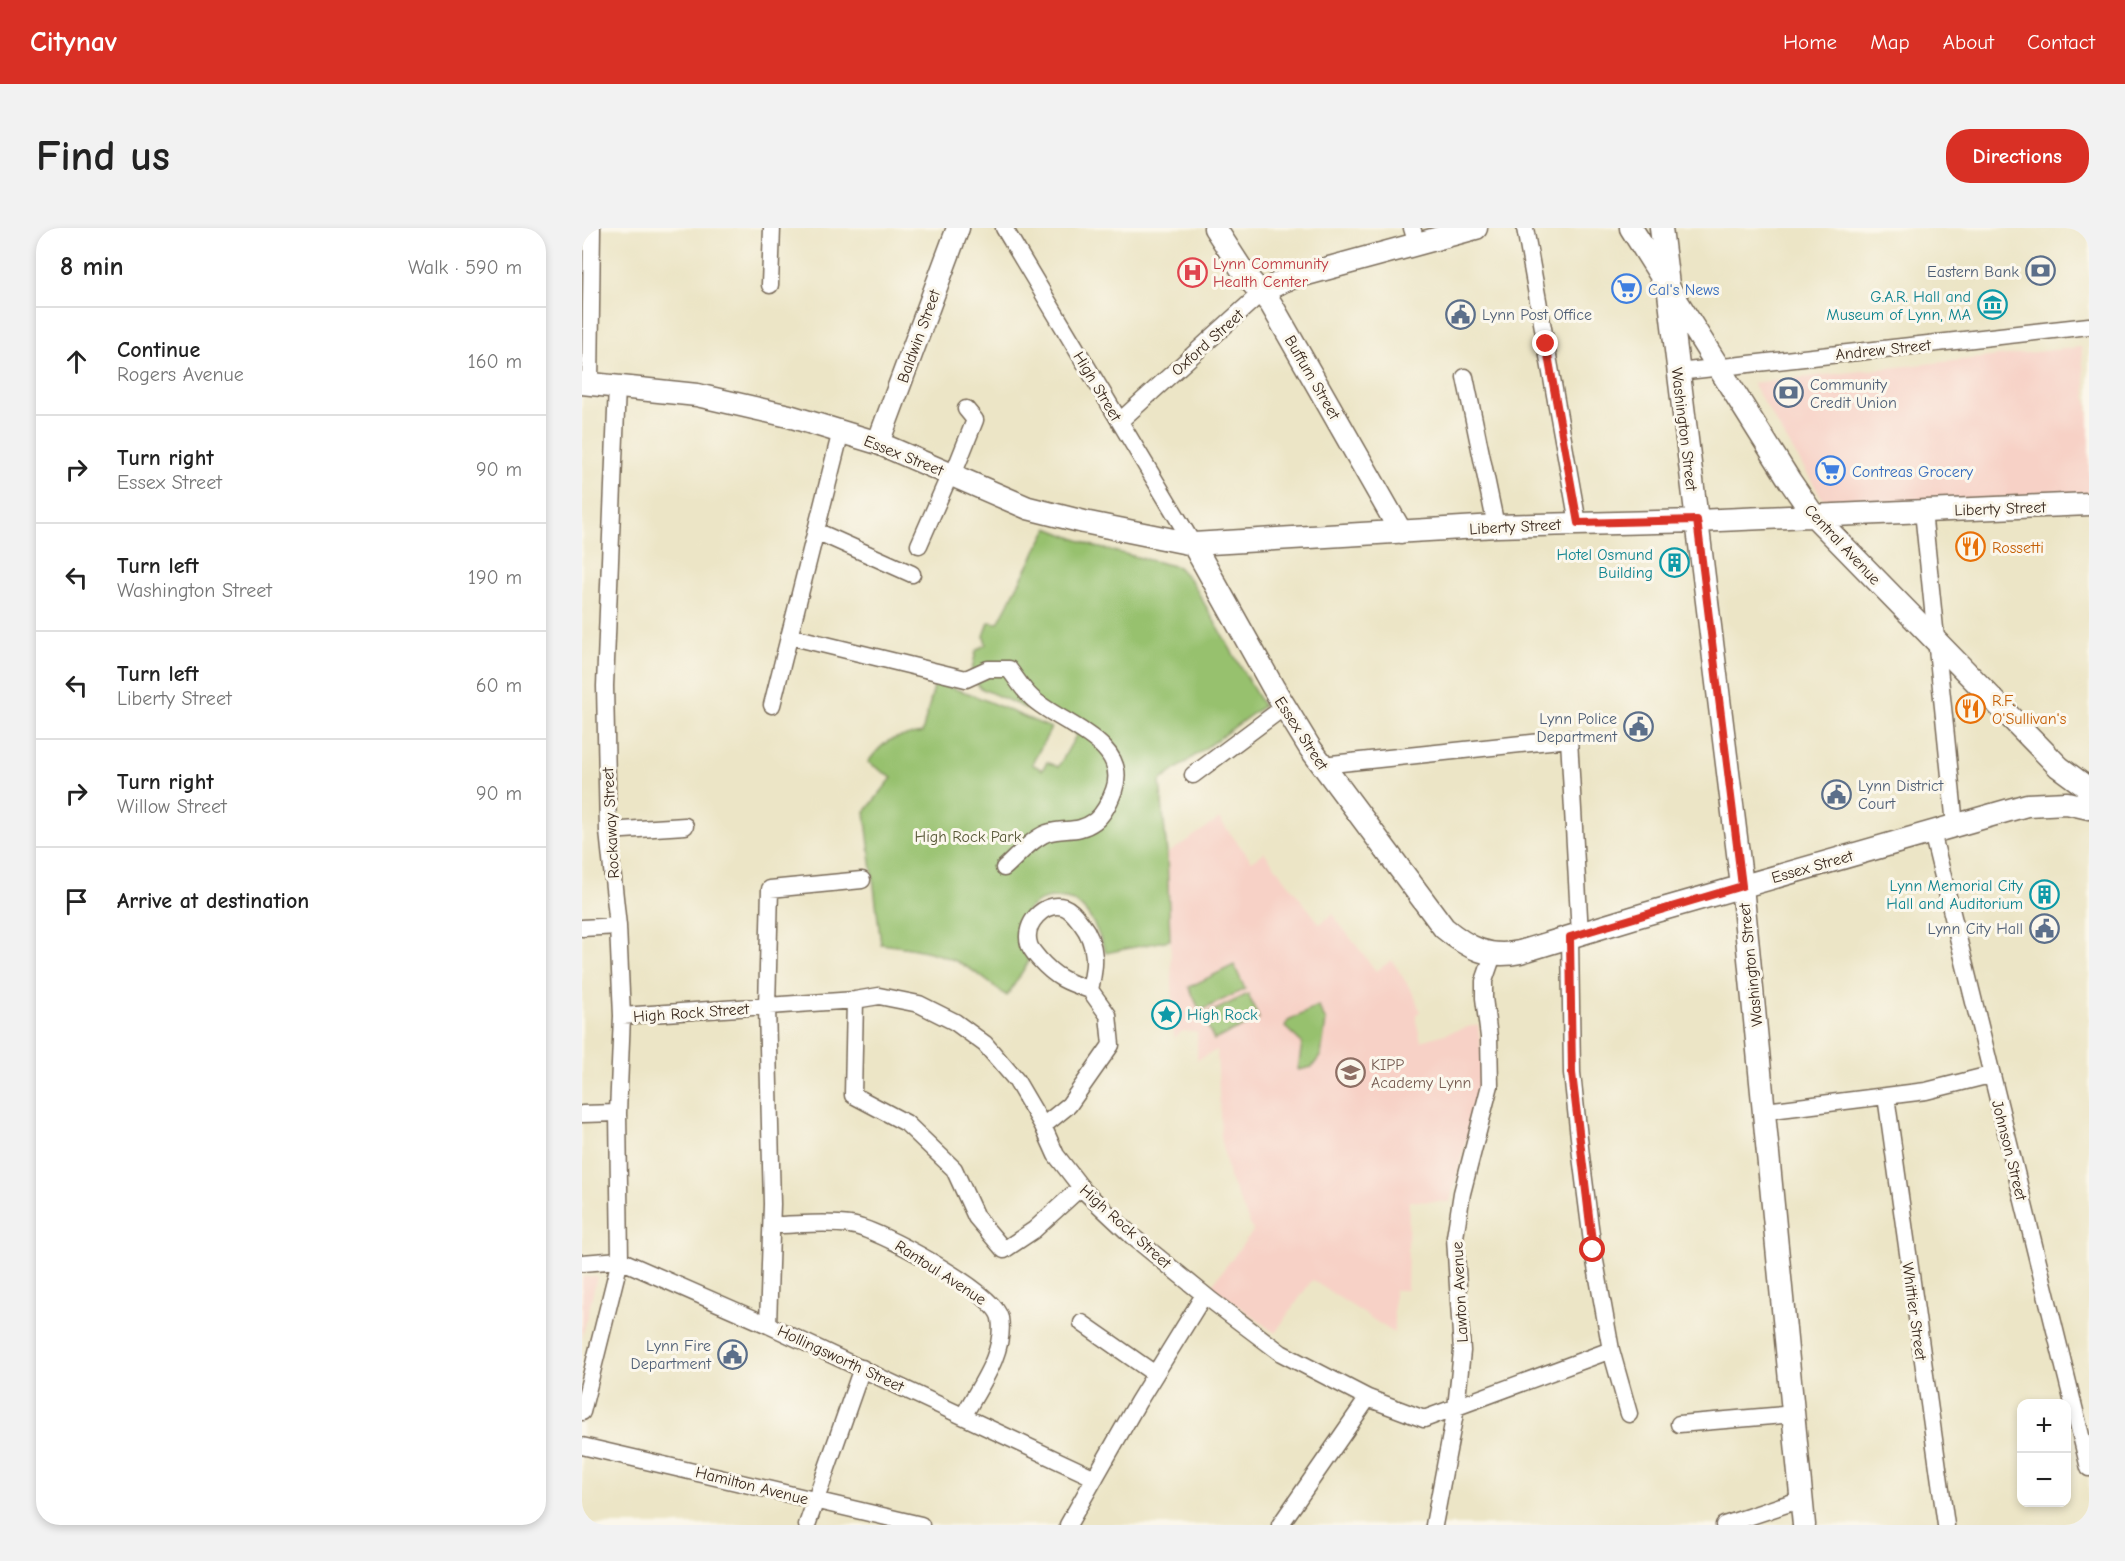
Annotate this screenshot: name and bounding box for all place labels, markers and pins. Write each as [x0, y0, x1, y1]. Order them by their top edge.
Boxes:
place label: Lynn Community Health Center [1213, 255, 1329, 291]
bank icon: Eastern Bank [2024, 255, 2056, 287]
hospital icon: Lynn Community Health Center [1176, 256, 1208, 288]
place label: Eastern Bank [1927, 263, 2019, 281]
supermarket icon: Cal's News [1611, 273, 1643, 305]
place label: Cal's News [1648, 281, 1720, 299]
place label: G.A.R. Hall and Museum of Lynn, MA [1826, 288, 1971, 324]
museum icon: G.A.R. Hall and Museum of Lynn, MA [1976, 289, 2008, 321]
public building icon: Lynn Post Office [1445, 298, 1477, 330]
place label: Lynn Post Office [1482, 306, 1592, 324]
place label: Community Credit Union [1810, 376, 1897, 412]
bank icon: Community Credit Union [1773, 377, 1805, 409]
supermarket icon: Contreas Grocery [1815, 455, 1847, 487]
place label: Contreas Grocery [1852, 463, 1974, 481]
restaurant icon: Rossetti [1955, 531, 1987, 563]
place label: Rossetti [1992, 539, 2044, 557]
place label: Hotel Osmund Building [1556, 546, 1653, 582]
building icon: Hotel Osmund Building [1658, 547, 1690, 579]
place label: R.F. O'Sullivan's [1992, 692, 2067, 728]
restaurant icon: R.F. O'Sullivan's [1955, 693, 1987, 725]
place label: Lynn Police Department [1537, 710, 1617, 746]
public building icon: Lynn Police Department [1622, 711, 1654, 743]
place label: Lynn District Court [1858, 777, 1944, 813]
public building icon: Lynn District Court [1821, 778, 1853, 810]
place label: Lynn Memorial City Hall and Auditorium [1886, 877, 2024, 913]
building icon: Lynn Memorial City Hall and Auditorium [2028, 878, 2060, 910]
public building icon: Lynn City Hall [2028, 912, 2060, 944]
place label: Lynn City Hall [1927, 920, 2023, 938]
place icon: High Rock [1150, 998, 1182, 1030]
place label: High Rock [1187, 1006, 1258, 1024]
place label: KIPP Academy Lynn [1371, 1056, 1471, 1092]
school or university icon: KIPP Academy Lynn [1334, 1057, 1366, 1089]
place label: Lynn Fire Department [631, 1337, 711, 1373]
public building icon: Lynn Fire Department [716, 1338, 748, 1370]

